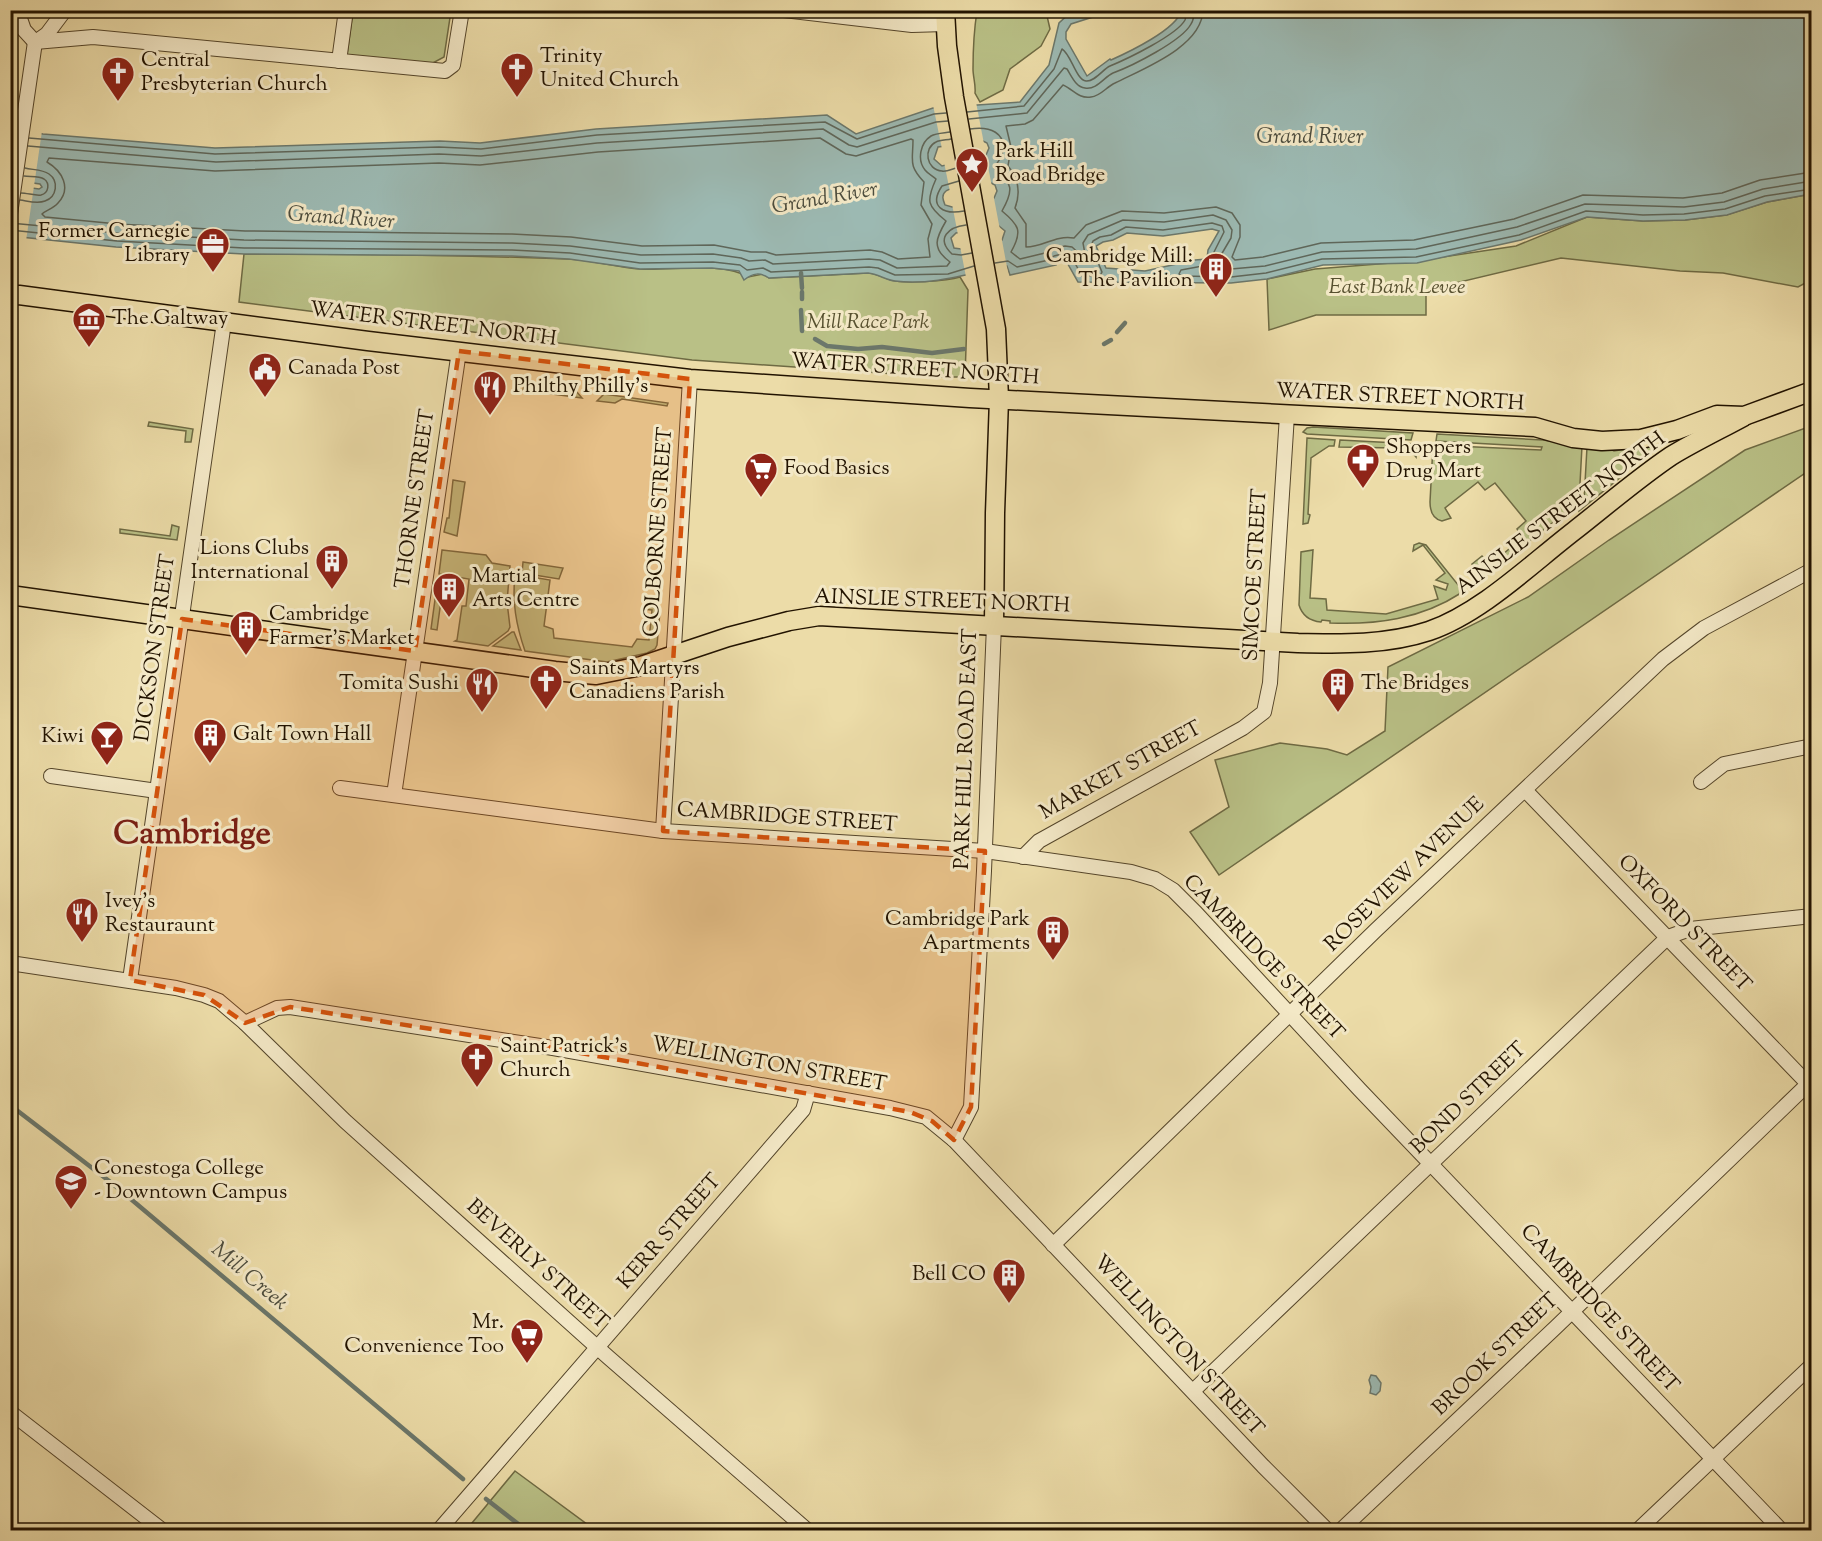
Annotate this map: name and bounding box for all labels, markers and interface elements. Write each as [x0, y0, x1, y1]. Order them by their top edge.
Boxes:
place label: Trinity United Church [540, 42, 679, 96]
place label: Central Presbyterian Church [141, 46, 328, 100]
church icon: Trinity United Church [499, 51, 535, 98]
church icon: Central Presbyterian Church [100, 55, 136, 102]
water label: Grand River [1256, 122, 1364, 154]
place label: Park Hill Road Bridge [995, 137, 1105, 191]
place icon: Park Hill Road Bridge [954, 146, 990, 193]
water label: Grand River [769, 174, 881, 224]
water label: Grand River [286, 199, 396, 239]
place label: Former Carnegie Library [38, 217, 191, 271]
office icon: Former Carnegie Library [195, 226, 231, 273]
place label: Cambridge Mill: The Pavilion [1046, 242, 1193, 296]
building icon: Cambridge Mill: The Pavilion [1198, 251, 1234, 298]
park label: East Bank Levee [1329, 273, 1465, 303]
street label: WATER STREET NORTH [308, 295, 559, 355]
museum icon: The Galtway [71, 301, 107, 348]
place label: The Galtway [112, 304, 229, 334]
park label: Mill Race Park [807, 308, 930, 338]
street label: WATER STREET NORTH [790, 346, 1041, 394]
public building icon: Canada Post [247, 351, 283, 398]
place label: Canada Post [288, 354, 400, 384]
restaurant icon: Philthy Philly's [472, 369, 508, 416]
place label: Philthy Philly's [513, 372, 648, 402]
street label: WATER STREET NORTH [1275, 377, 1525, 420]
street label: THORNE STREET [389, 407, 443, 591]
street label: AINSLIE STREET NORTH [1450, 425, 1673, 603]
street label: COLBORNE STREET [637, 426, 681, 638]
place label: Shoppers Drug Mart [1386, 433, 1481, 487]
pharmacy icon: Shoppers Drug Mart [1345, 442, 1381, 489]
supermarket icon: Food Basics [743, 451, 779, 498]
place label: Food Basics [784, 454, 889, 484]
street label: SIMCOE STREET [1236, 488, 1276, 662]
place label: Lions Clubs International [191, 534, 309, 588]
building icon: Lions Clubs International [314, 543, 350, 590]
street label: DICKSON STREET [128, 552, 184, 744]
place label: Martial Arts Centre [472, 562, 580, 616]
building icon: Martial Arts Centre [431, 571, 467, 618]
street label: AINSLIE STREET NORTH [813, 583, 1071, 621]
place label: Cambridge Farmer's Market [269, 600, 414, 654]
building icon: Cambridge Farmer's Market [228, 609, 264, 656]
street label: PARK HILL ROAD EAST [948, 628, 986, 870]
place label: Saints Martyrs Canadiens Parish [569, 654, 725, 708]
church icon: Saints Martyrs Canadiens Parish [528, 663, 564, 710]
restaurant icon: Tomita Sushi [464, 666, 500, 713]
building icon: The Bridges [1320, 666, 1356, 713]
place label: Tomita Sushi [339, 669, 459, 699]
place label: The Bridges [1361, 669, 1469, 699]
street label: MARKET STREET [1035, 714, 1208, 828]
building icon: Galt Town Hall [192, 717, 228, 764]
bar icon: Kiwi [89, 719, 125, 766]
place label: Galt Town Hall [233, 720, 372, 750]
place label: Kiwi [41, 722, 84, 752]
street label: ROSEVIEW AVENUE [1318, 790, 1492, 959]
street label: CAMBRIDGE STREET [676, 795, 899, 841]
district label: Cambridge [113, 811, 271, 859]
street label: OXFORD STREET [1610, 848, 1758, 1000]
street label: CAMBRIDGE STREET [1175, 868, 1351, 1048]
place label: Ivey’s Restauraunt [105, 887, 215, 941]
restaurant icon: Ivey’s Restauraunt [64, 896, 100, 943]
place label: Cambridge Park Apartments [885, 905, 1031, 959]
building icon: Cambridge Park Apartments [1035, 914, 1071, 961]
street label: WELLINGTON STREET [649, 1030, 889, 1100]
place label: Saint Patrick's Church [500, 1032, 628, 1086]
street label: BOND STREET [1404, 1036, 1534, 1162]
church icon: Saint Patrick's Church [459, 1041, 495, 1088]
place label: Conestoga College - Downtown Campus [94, 1154, 287, 1208]
school or university icon: Conestoga College - Downtown Campus [53, 1163, 89, 1210]
street label: KERR STREET [611, 1167, 729, 1297]
street label: BEVERLY STREET [459, 1193, 615, 1338]
street label: CAMBRIDGE STREET [1513, 1218, 1685, 1400]
water label: Mill Creek [203, 1235, 295, 1319]
street label: WELLINGTON STREET [1086, 1249, 1270, 1444]
building icon: Bell CO [991, 1257, 1027, 1304]
place label: Bell CO [912, 1260, 986, 1290]
street label: BROOK STREET [1426, 1287, 1566, 1423]
place label: Mr. Convenience Too [344, 1308, 504, 1362]
supermarket icon: Mr. Convenience Too [509, 1317, 545, 1364]

